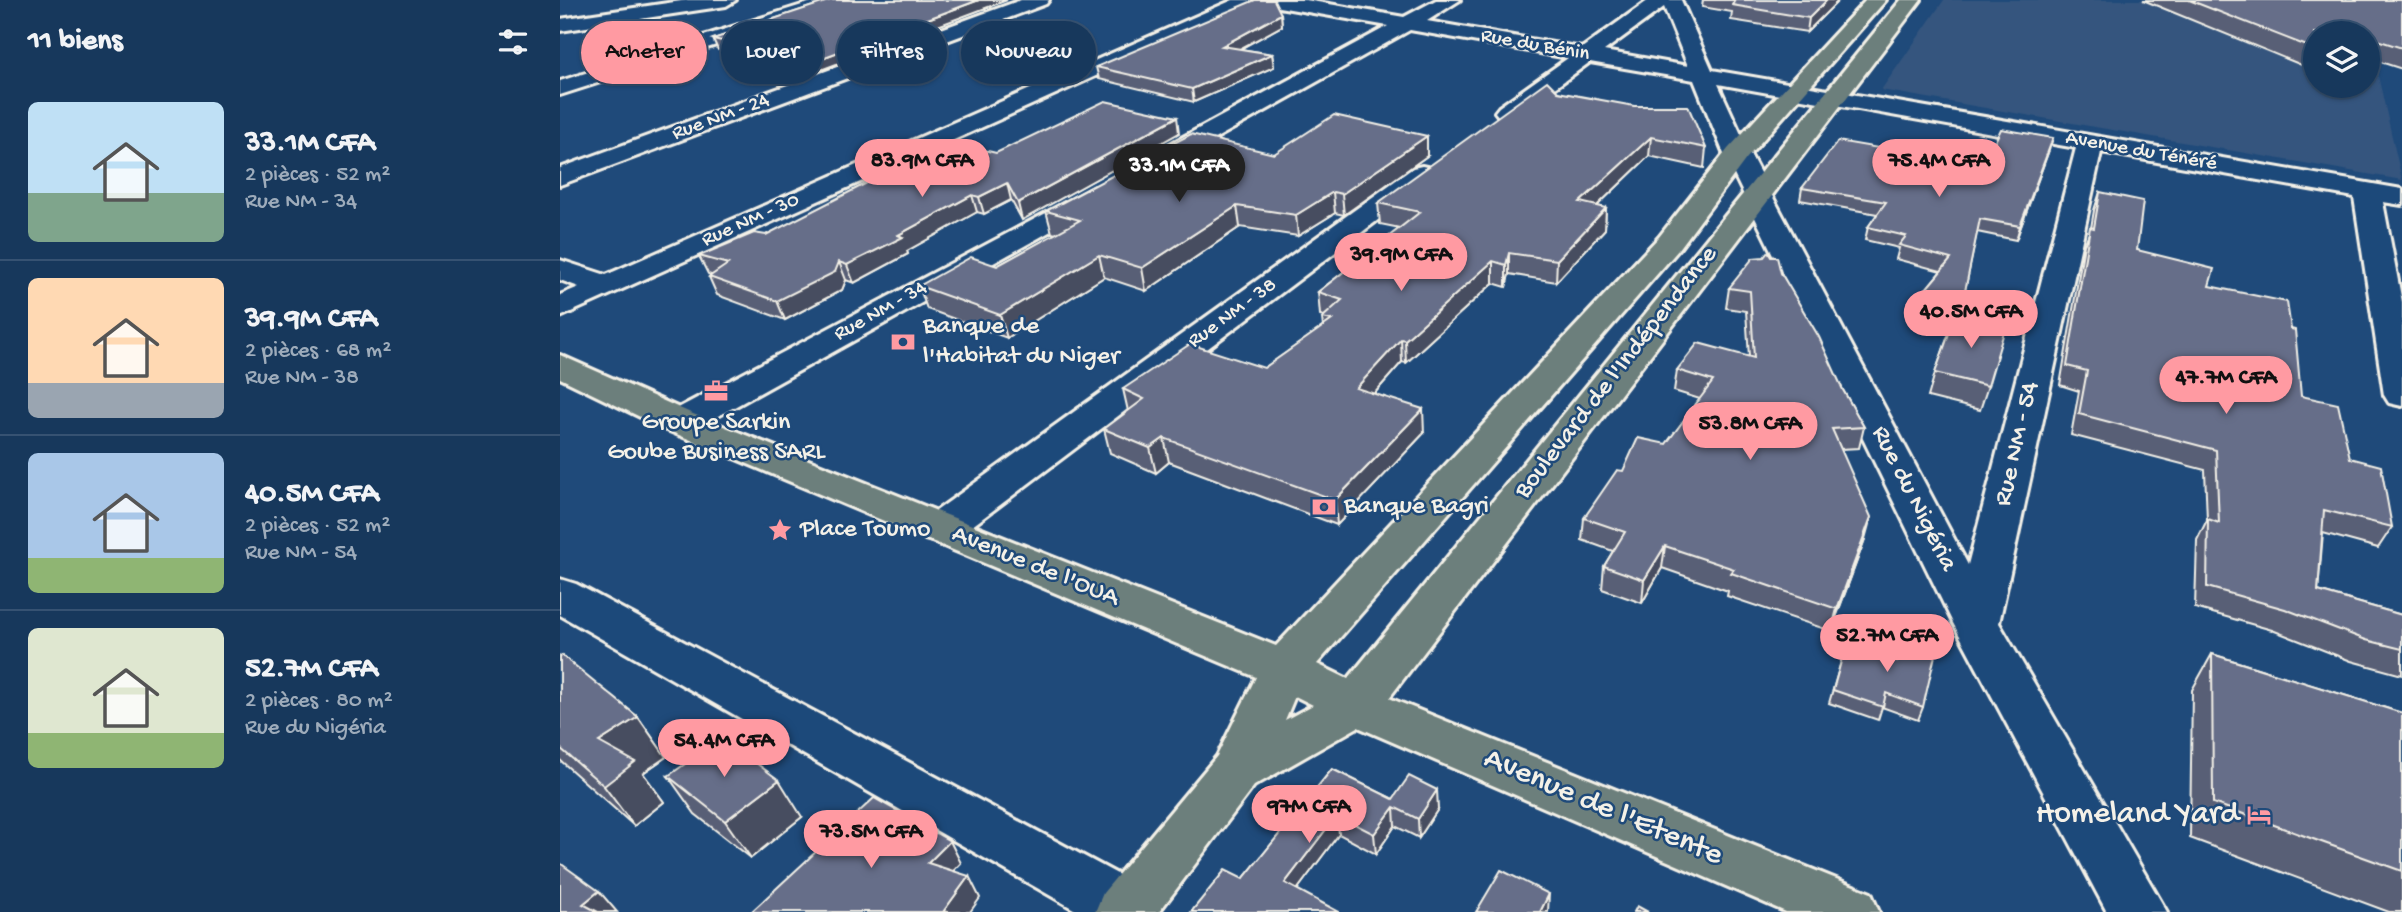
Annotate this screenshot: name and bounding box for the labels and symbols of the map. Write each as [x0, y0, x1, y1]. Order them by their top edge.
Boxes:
street label: Rue du Bénin [1479, 24, 1591, 68]
street label: Rue NM - 24 [669, 89, 773, 147]
street label: Avenue du Ténéré [2063, 126, 2220, 178]
pin: 83.9M CFA [842, 140, 1002, 199]
pin: 75.4M CFA [1859, 140, 2019, 199]
pin: 33.1M CFA [1099, 144, 1259, 204]
street label: Rue NM - 30 [698, 188, 804, 254]
pin: 39.9M CFA [1321, 233, 1481, 293]
street label: Boulevard de l'Indépendance [1508, 240, 1726, 506]
street label: Rue NM - 38 [1184, 273, 1282, 355]
street label: Rue NM - 34 [830, 276, 932, 348]
pin: 40.5M CFA [1891, 290, 2051, 350]
place label: Banque de l'Habitat du Niger [922, 312, 1122, 373]
bank icon: Banque de l'Habitat du Niger [889, 328, 917, 356]
pin: 47.7M CFA [2146, 356, 2306, 416]
office icon: Groupe Sarkin Goube Business SARL [702, 377, 730, 405]
street label: Rue NM - 54 [1989, 379, 2047, 509]
pin: 53.8M CFA [1670, 402, 1830, 462]
place label: Groupe Sarkin Goube Business SARL [607, 408, 826, 469]
street label: Rue du Nigéria [1863, 421, 1964, 578]
place label: Banque Bagri [1343, 492, 1489, 523]
bank icon: Banque Bagri [1310, 493, 1338, 521]
place label: Place Toumo [799, 515, 931, 546]
place icon: Place Toumo [766, 516, 794, 544]
street label: Avenue de l'OUA [947, 519, 1125, 615]
pin: 52.7M CFA [1807, 614, 1967, 674]
pin: 54.4M CFA [644, 720, 804, 779]
street label: Avenue de l'Etente [1478, 740, 1729, 876]
pin: 97M CFA [1244, 786, 1374, 845]
place label: Homeland Yard [2036, 796, 2241, 834]
hotel icon: Homeland Yard [2245, 801, 2273, 829]
pin: 73.5M CFA [791, 810, 951, 870]

